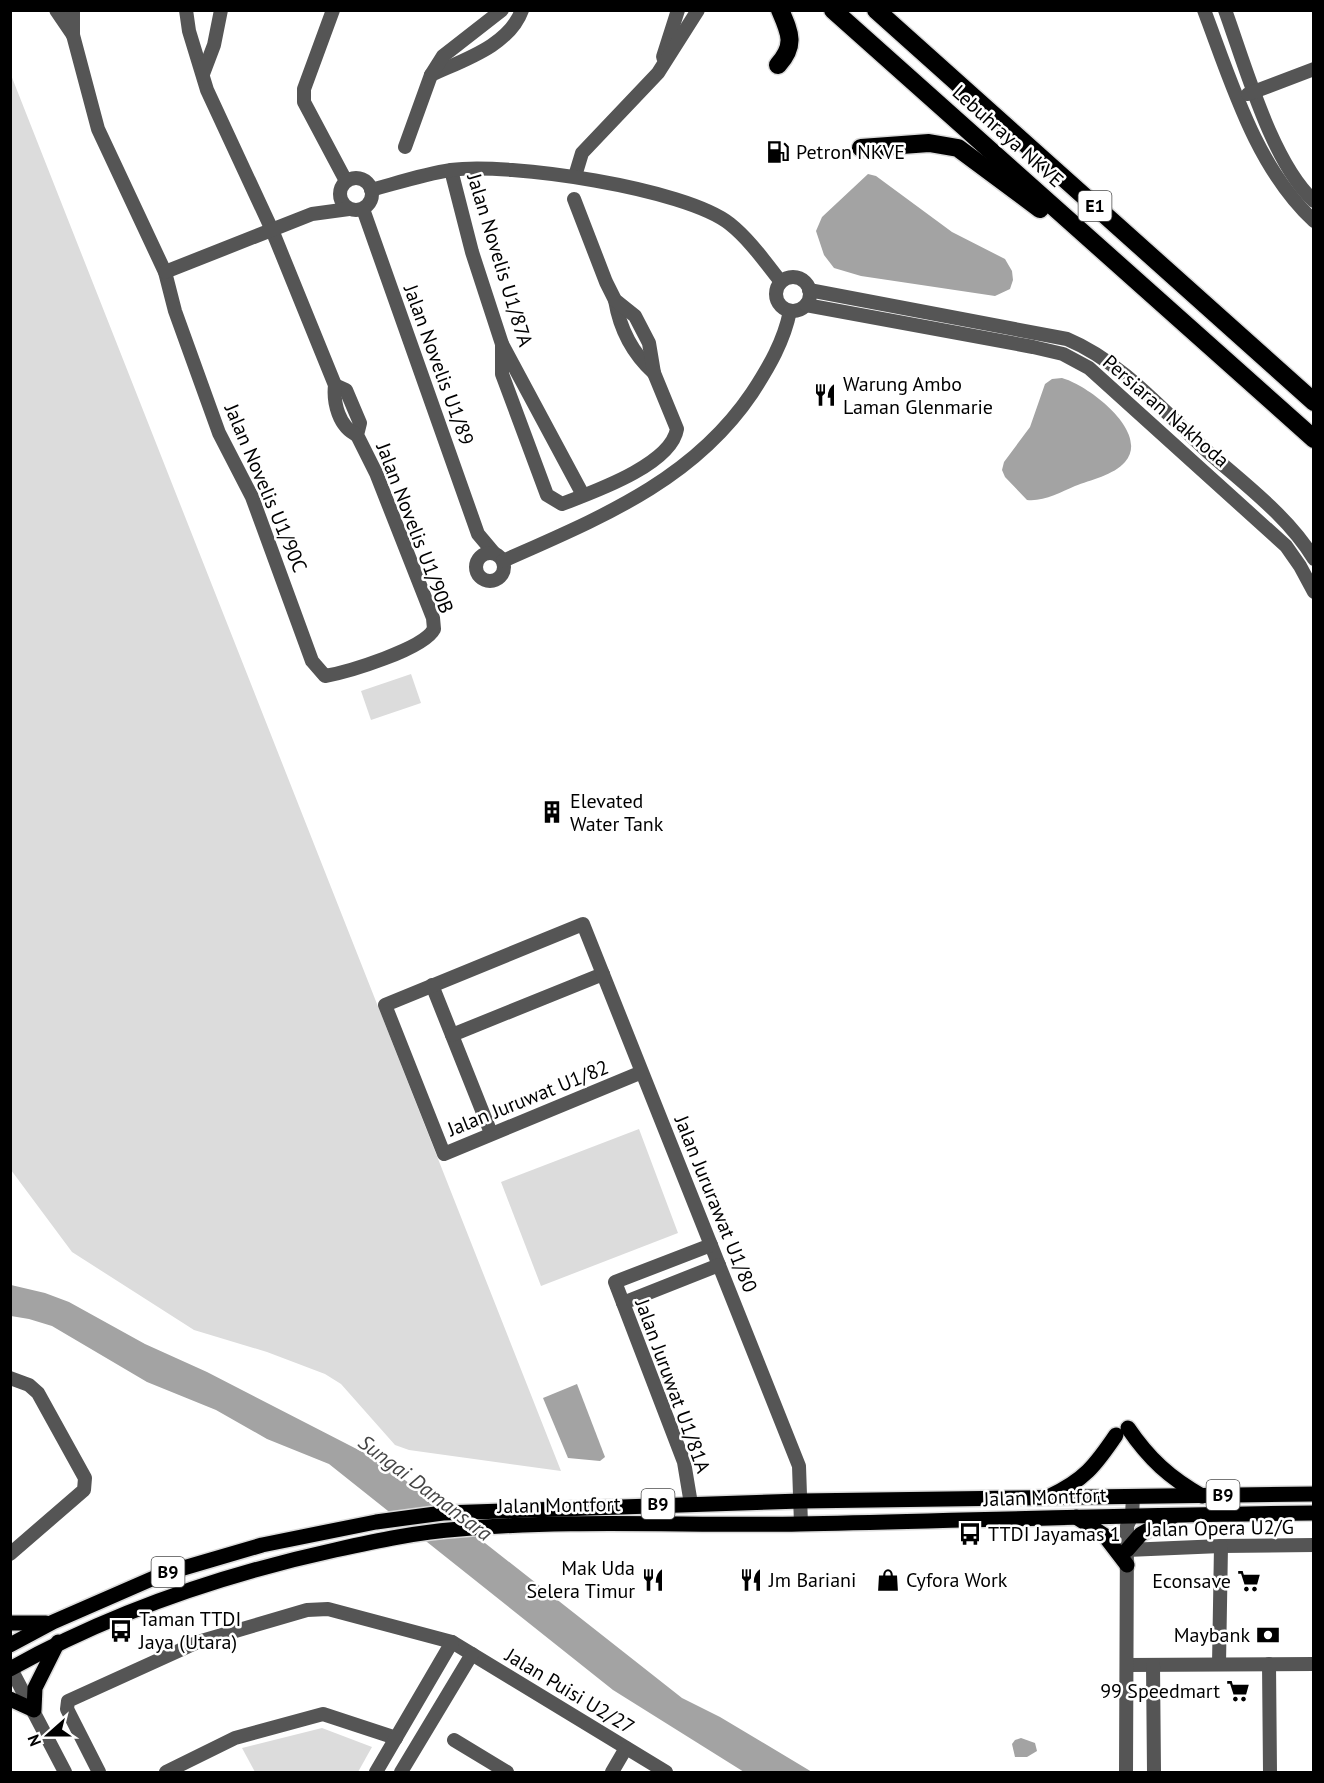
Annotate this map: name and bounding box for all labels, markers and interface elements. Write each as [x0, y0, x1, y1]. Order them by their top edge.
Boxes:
street label: Lebuhraya NKVE [947, 79, 1069, 193]
fuel station icon: Petron NKVE [765, 139, 791, 165]
place label: Petron NKVE [796, 139, 905, 165]
street label: Jalan Novelis U1/87A [461, 169, 539, 350]
road number: E1 [1078, 191, 1112, 221]
street label: Jalan Novelis U1/89 [398, 280, 480, 449]
street label: Persiaran Nakhoda [1097, 349, 1235, 473]
place label: Warung Ambo Laman Glenmarie [843, 371, 993, 420]
restaurant icon: Warung Ambo Laman Glenmarie [812, 382, 838, 408]
street label: Jalan Novelis U1/90C [218, 399, 313, 576]
street label: Jalan Novelis U1/90B [370, 438, 460, 617]
place label: Elevated Water Tank [570, 788, 664, 837]
building icon: Elevated Water Tank [539, 799, 565, 825]
street label: Jalan Juruwat U1/82 [443, 1054, 612, 1143]
street label: Jalan Jururawat U1/80 [668, 1111, 763, 1296]
street label: Jalan Juruwat U1/81A [629, 1295, 717, 1477]
water label: Sungai Damansara [353, 1429, 498, 1547]
road number: B9 [1206, 1480, 1240, 1510]
street label: Jalan Montfort [982, 1482, 1107, 1512]
road number: B9 [642, 1489, 674, 1519]
street label: Jalan Montfort [496, 1491, 621, 1519]
street label: Jalan Opera U2/G [1145, 1514, 1294, 1542]
bus stop icon: TTDI Jayamas 1 [957, 1521, 983, 1547]
place label: TTDI Jayamas 1 [988, 1521, 1121, 1547]
place label: Mak Uda Selera Timur [527, 1555, 635, 1604]
road number: B9 [152, 1557, 184, 1587]
restaurant icon: Mak Uda Selera Timur [640, 1567, 666, 1593]
restaurant icon: Jm Bariani [738, 1567, 764, 1593]
place label: Jm Bariani [768, 1567, 856, 1593]
shop icon: Cyfora Work [875, 1567, 901, 1593]
place label: Cyfora Work [906, 1567, 1008, 1593]
place label: Econsave [1152, 1568, 1231, 1594]
supermarket icon: Econsave [1236, 1568, 1262, 1594]
place label: Taman TTDI Jaya (Utara) [138, 1606, 241, 1655]
bus stop icon: Taman TTDI Jaya (Utara) [108, 1618, 134, 1644]
place label: Maybank [1174, 1622, 1250, 1648]
bank icon: Maybank [1255, 1622, 1281, 1648]
street label: Jalan Puisi U2/27 [500, 1642, 639, 1740]
place label: 99 Speedmart [1100, 1678, 1220, 1704]
supermarket icon: 99 Speedmart [1225, 1678, 1251, 1704]
north arrow [18, 1705, 78, 1765]
text: N [23, 1732, 45, 1749]

